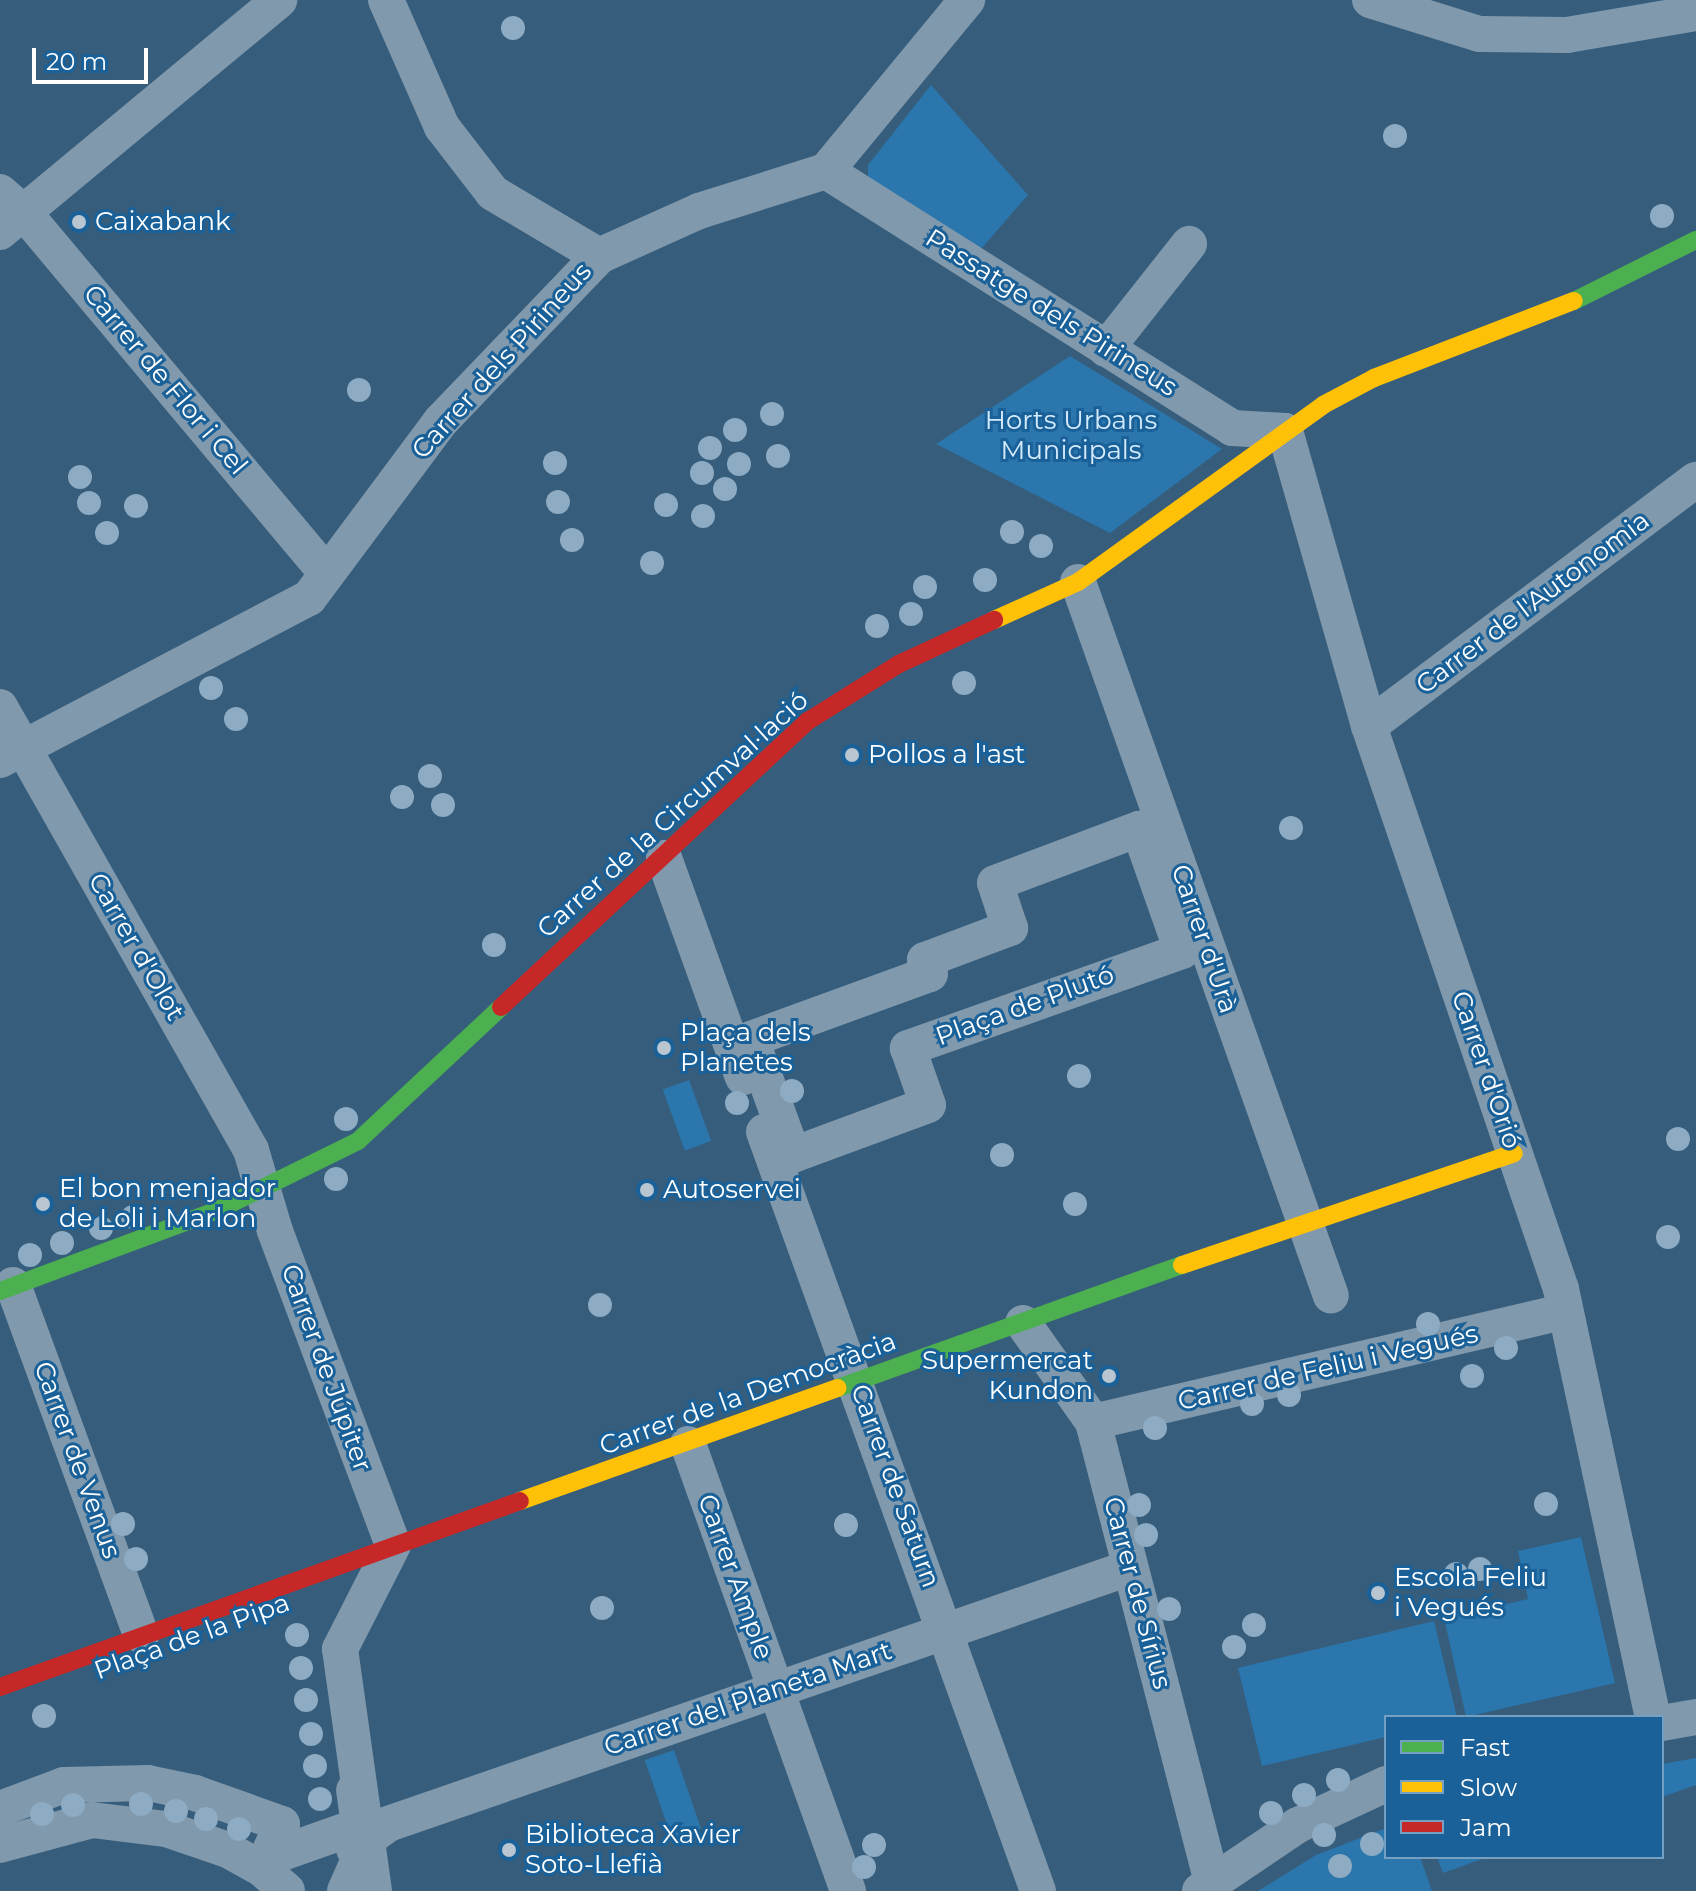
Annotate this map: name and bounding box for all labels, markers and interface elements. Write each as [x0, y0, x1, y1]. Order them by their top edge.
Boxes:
scale bar [36, 32, 152, 82]
text: 20 m [46, 47, 107, 76]
place label: Caixabank [95, 206, 231, 238]
marker: Caixabank [70, 213, 88, 231]
street label: Passatge dels Pirineus [919, 223, 1183, 403]
street label: Carrer dels Pirineus [406, 257, 598, 465]
street label: Carrer de Flor i Cel [76, 279, 254, 481]
park label: Horts Urbans Municipals [985, 405, 1157, 466]
street label: Carrer de l'Autonomia [1410, 505, 1656, 701]
street label: Carrer de la Circumval·lació [531, 685, 815, 945]
place label: Pollos a l'ast [868, 739, 1025, 771]
marker: Pollos a l'ast [843, 746, 861, 764]
street label: Carrer d'Urà [1164, 861, 1244, 1017]
street label: Carrer d'Olot [81, 868, 191, 1026]
street label: Plaça de Plutó [932, 959, 1118, 1053]
street label: Carrer d'Orió [1444, 987, 1528, 1153]
place label: Plaça dels Planetes [680, 1017, 811, 1078]
marker: Plaça dels Planetes [655, 1039, 673, 1057]
place label: El bon menjador de Loli i Marlon [59, 1173, 276, 1234]
place label: Autoservei [663, 1174, 801, 1206]
marker: Autoservei [638, 1181, 656, 1199]
marker: El bon menjador de Loli i Marlon [34, 1195, 52, 1213]
street label: Carrer de Júpiter [274, 1260, 378, 1476]
street label: Carrer de Feliu i Vegués [1175, 1318, 1481, 1418]
street label: Carrer de la Democràcia [595, 1326, 901, 1462]
place label: Supermercat Kundon [922, 1345, 1093, 1406]
street label: Carrer de Venus [27, 1357, 127, 1563]
marker: Supermercat Kundon [1100, 1367, 1118, 1385]
street label: Carrer de Saturn [844, 1380, 946, 1592]
street label: Carrer Ample [691, 1490, 779, 1664]
street label: Carrer de Sírius [1096, 1494, 1178, 1692]
place label: Escola Feliu i Vegués [1394, 1562, 1547, 1624]
marker: Escola Feliu i Vegués [1369, 1584, 1387, 1602]
street label: Plaça de la Pipa [90, 1587, 294, 1687]
street label: Carrer del Planeta Mart [600, 1635, 896, 1763]
legend [1384, 1715, 1664, 1859]
text: Fast [1460, 1733, 1510, 1762]
text: Slow [1460, 1773, 1517, 1802]
text: Jam [1460, 1813, 1512, 1842]
place label: Biblioteca Xavier Soto-Llefià [525, 1819, 741, 1880]
marker: Biblioteca Xavier Soto-Llefià [500, 1841, 518, 1859]

